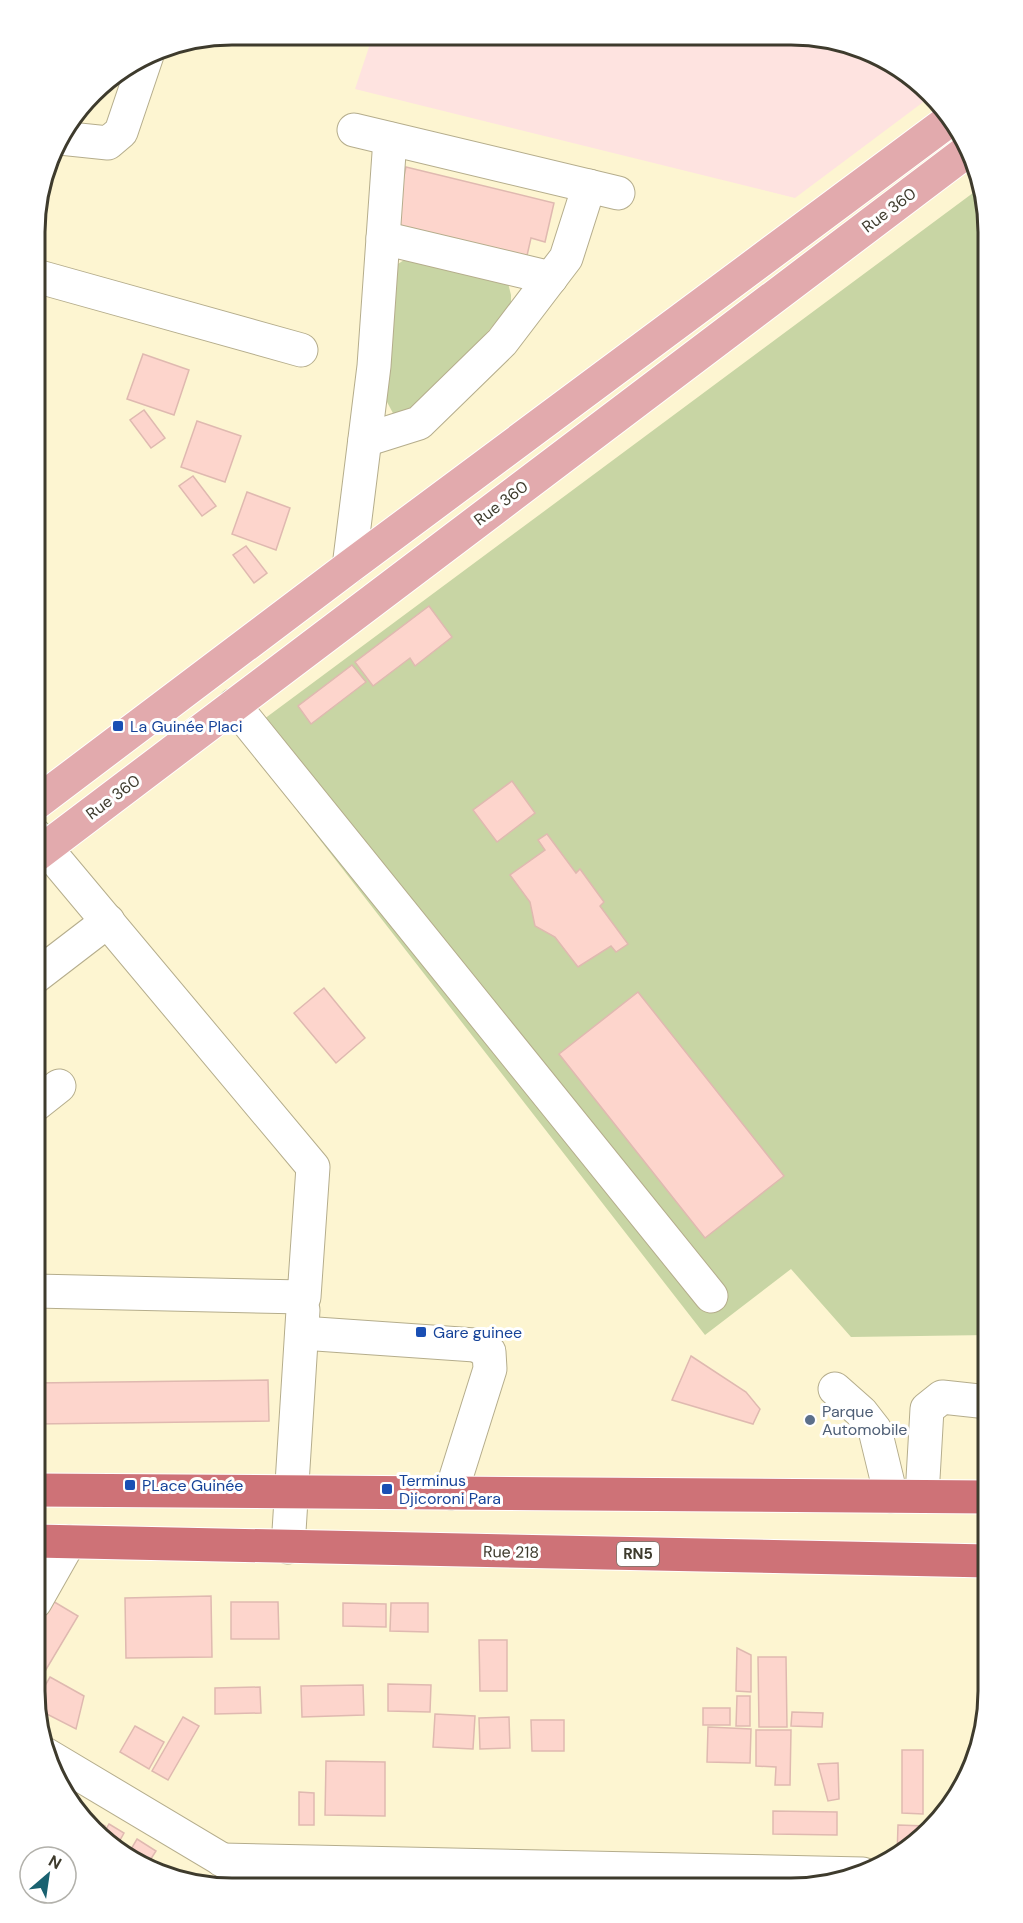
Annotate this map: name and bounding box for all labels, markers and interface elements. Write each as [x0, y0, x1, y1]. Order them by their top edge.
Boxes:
street label: Rue 360 [858, 183, 920, 237]
street label: Rue 360 [470, 476, 532, 530]
place label: La Guinée Placi [130, 716, 243, 737]
marker: La Guinée Placi [111, 719, 125, 733]
street label: Rue 360 [82, 770, 144, 824]
place label: Gare guinee [433, 1322, 522, 1343]
marker: Gare guinee [414, 1325, 428, 1339]
place label: Parque Automobile [822, 1401, 907, 1440]
marker: Parque Automobile [803, 1413, 817, 1427]
place label: Terminus Djicoroni Para [399, 1470, 501, 1509]
place label: PLace Guinée [142, 1475, 243, 1496]
marker: PLace Guinée [123, 1478, 137, 1492]
marker: Terminus Djicoroni Para [380, 1482, 394, 1496]
street label: Rue 218 [483, 1541, 539, 1563]
road number: RN5 [617, 1542, 659, 1566]
north arrow [18, 1845, 78, 1905]
text: N [45, 1850, 65, 1874]

